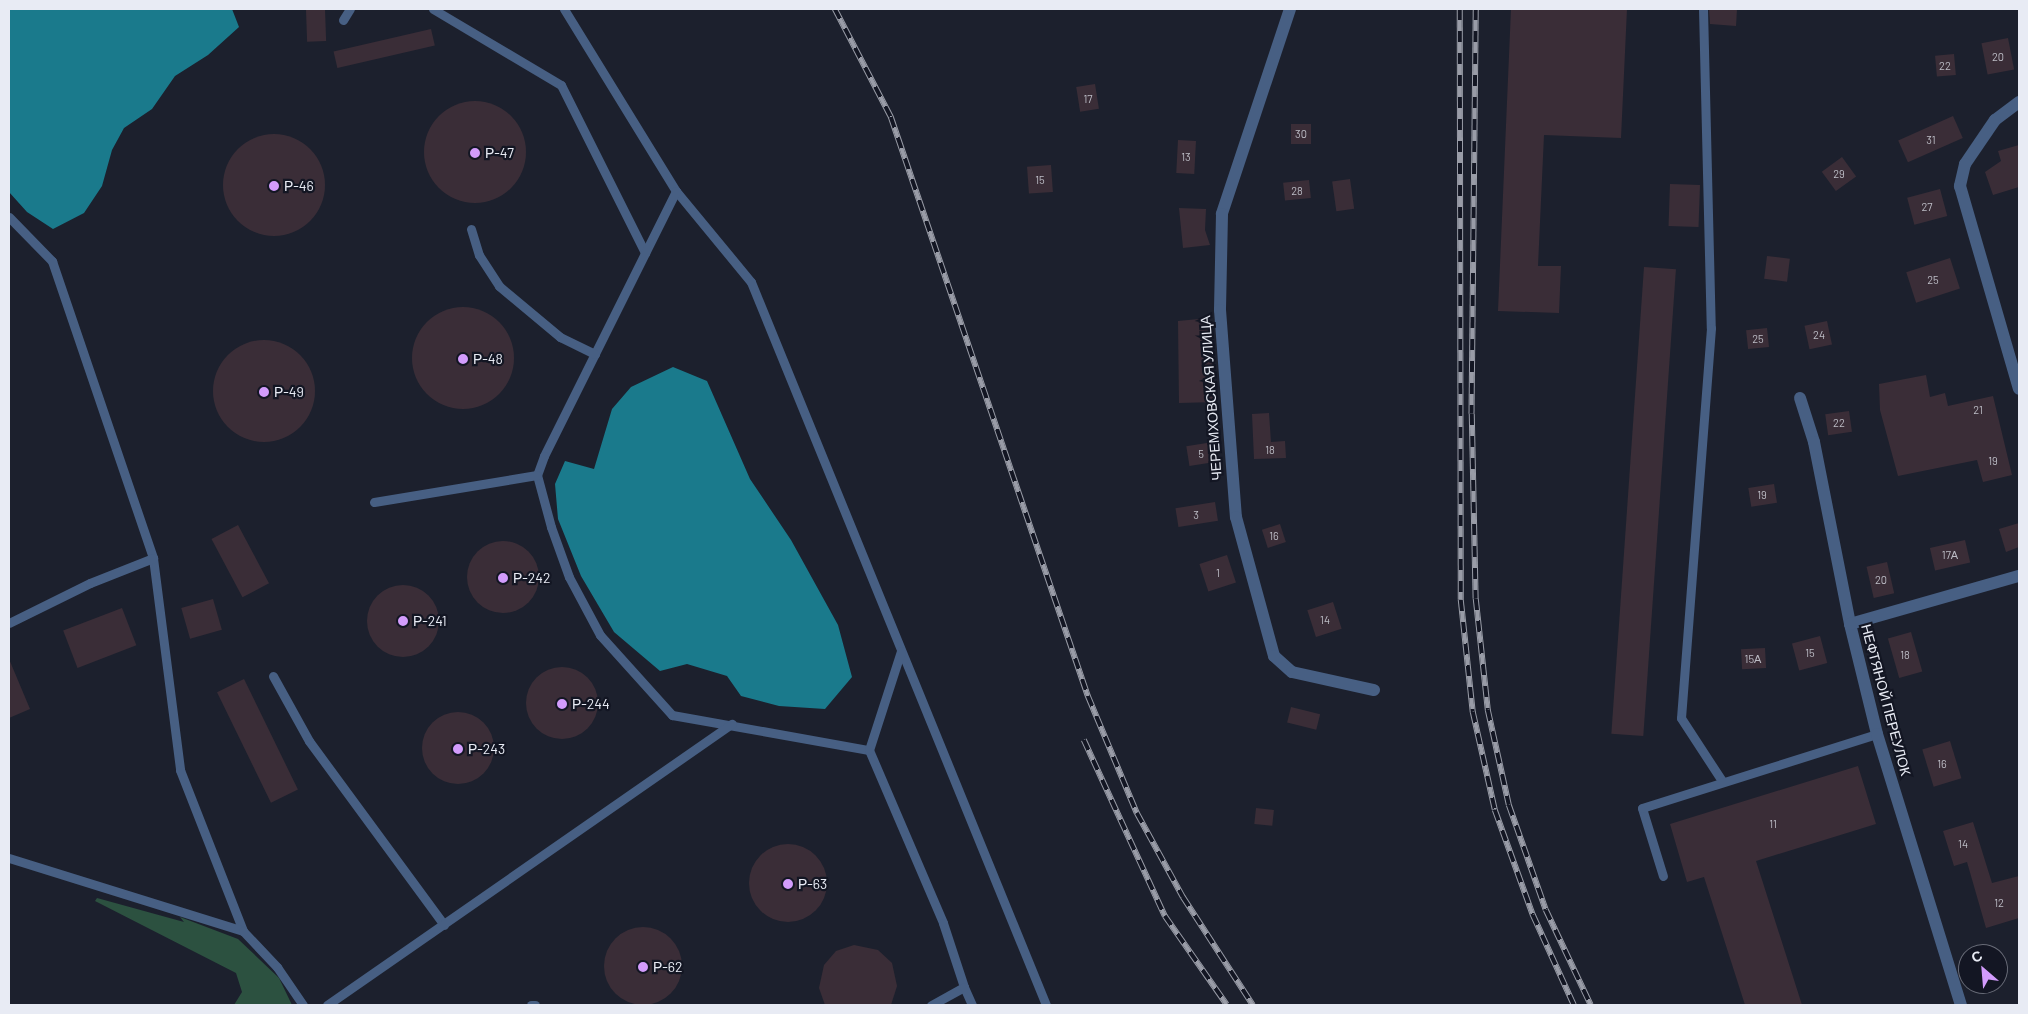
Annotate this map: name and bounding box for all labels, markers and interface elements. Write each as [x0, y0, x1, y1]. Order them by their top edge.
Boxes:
house number: 20 [1992, 50, 2004, 64]
house number: 22 [1939, 59, 1951, 73]
house number: 17 [1083, 92, 1093, 106]
house number: 30 [1295, 127, 1307, 141]
house number: 31 [1926, 133, 1936, 147]
place label: Р-47 [485, 145, 514, 161]
marker: Р-47 [469, 147, 481, 159]
house number: 13 [1181, 150, 1191, 164]
house number: 29 [1833, 167, 1845, 181]
house number: 15 [1035, 173, 1045, 187]
place label: Р-46 [284, 178, 314, 194]
marker: Р-46 [268, 180, 280, 192]
house number: 28 [1291, 184, 1303, 198]
house number: 27 [1921, 200, 1933, 214]
house number: 25 [1927, 273, 1939, 287]
street label: ЧЕРЕМХОВСКАЯ УЛИЦА [1197, 315, 1225, 481]
house number: 24 [1813, 328, 1825, 342]
house number: 25 [1752, 332, 1764, 346]
place label: Р-48 [473, 351, 503, 367]
marker: Р-48 [457, 353, 469, 365]
place label: Р-49 [274, 384, 304, 400]
marker: Р-49 [258, 386, 270, 398]
house number: 21 [1973, 403, 1983, 417]
house number: 22 [1833, 416, 1845, 430]
house number: 18 [1265, 443, 1275, 457]
house number: 5 [1198, 447, 1204, 461]
house number: 19 [1988, 454, 1998, 468]
house number: 19 [1757, 488, 1767, 502]
house number: 3 [1193, 508, 1199, 522]
house number: 16 [1269, 529, 1279, 543]
house number: 17А [1942, 548, 1958, 562]
house number: 1 [1216, 566, 1220, 580]
place label: Р-242 [513, 570, 551, 586]
marker: Р-242 [497, 572, 509, 584]
house number: 20 [1875, 573, 1887, 587]
place label: Р-241 [413, 613, 447, 629]
house number: 14 [1320, 613, 1330, 627]
marker: Р-241 [397, 615, 409, 627]
street label: НЕФТЯНОЙ ПЕРЕУЛОК [1858, 622, 1914, 778]
house number: 15 [1805, 646, 1815, 660]
house number: 18 [1900, 648, 1910, 662]
house number: 15А [1745, 652, 1761, 666]
place label: Р-244 [572, 696, 610, 712]
marker: Р-244 [556, 698, 568, 710]
place label: Р-243 [468, 741, 505, 757]
marker: Р-243 [452, 743, 464, 755]
house number: 16 [1937, 757, 1947, 771]
house number: 11 [1769, 817, 1777, 831]
house number: 14 [1958, 837, 1968, 851]
place label: Р-63 [798, 876, 827, 892]
marker: Р-63 [782, 878, 794, 890]
house number: 12 [1994, 896, 2004, 910]
north arrow [1958, 944, 2008, 994]
text: С [1968, 946, 1985, 966]
place label: Р-62 [653, 959, 683, 975]
marker: Р-62 [637, 961, 649, 973]

